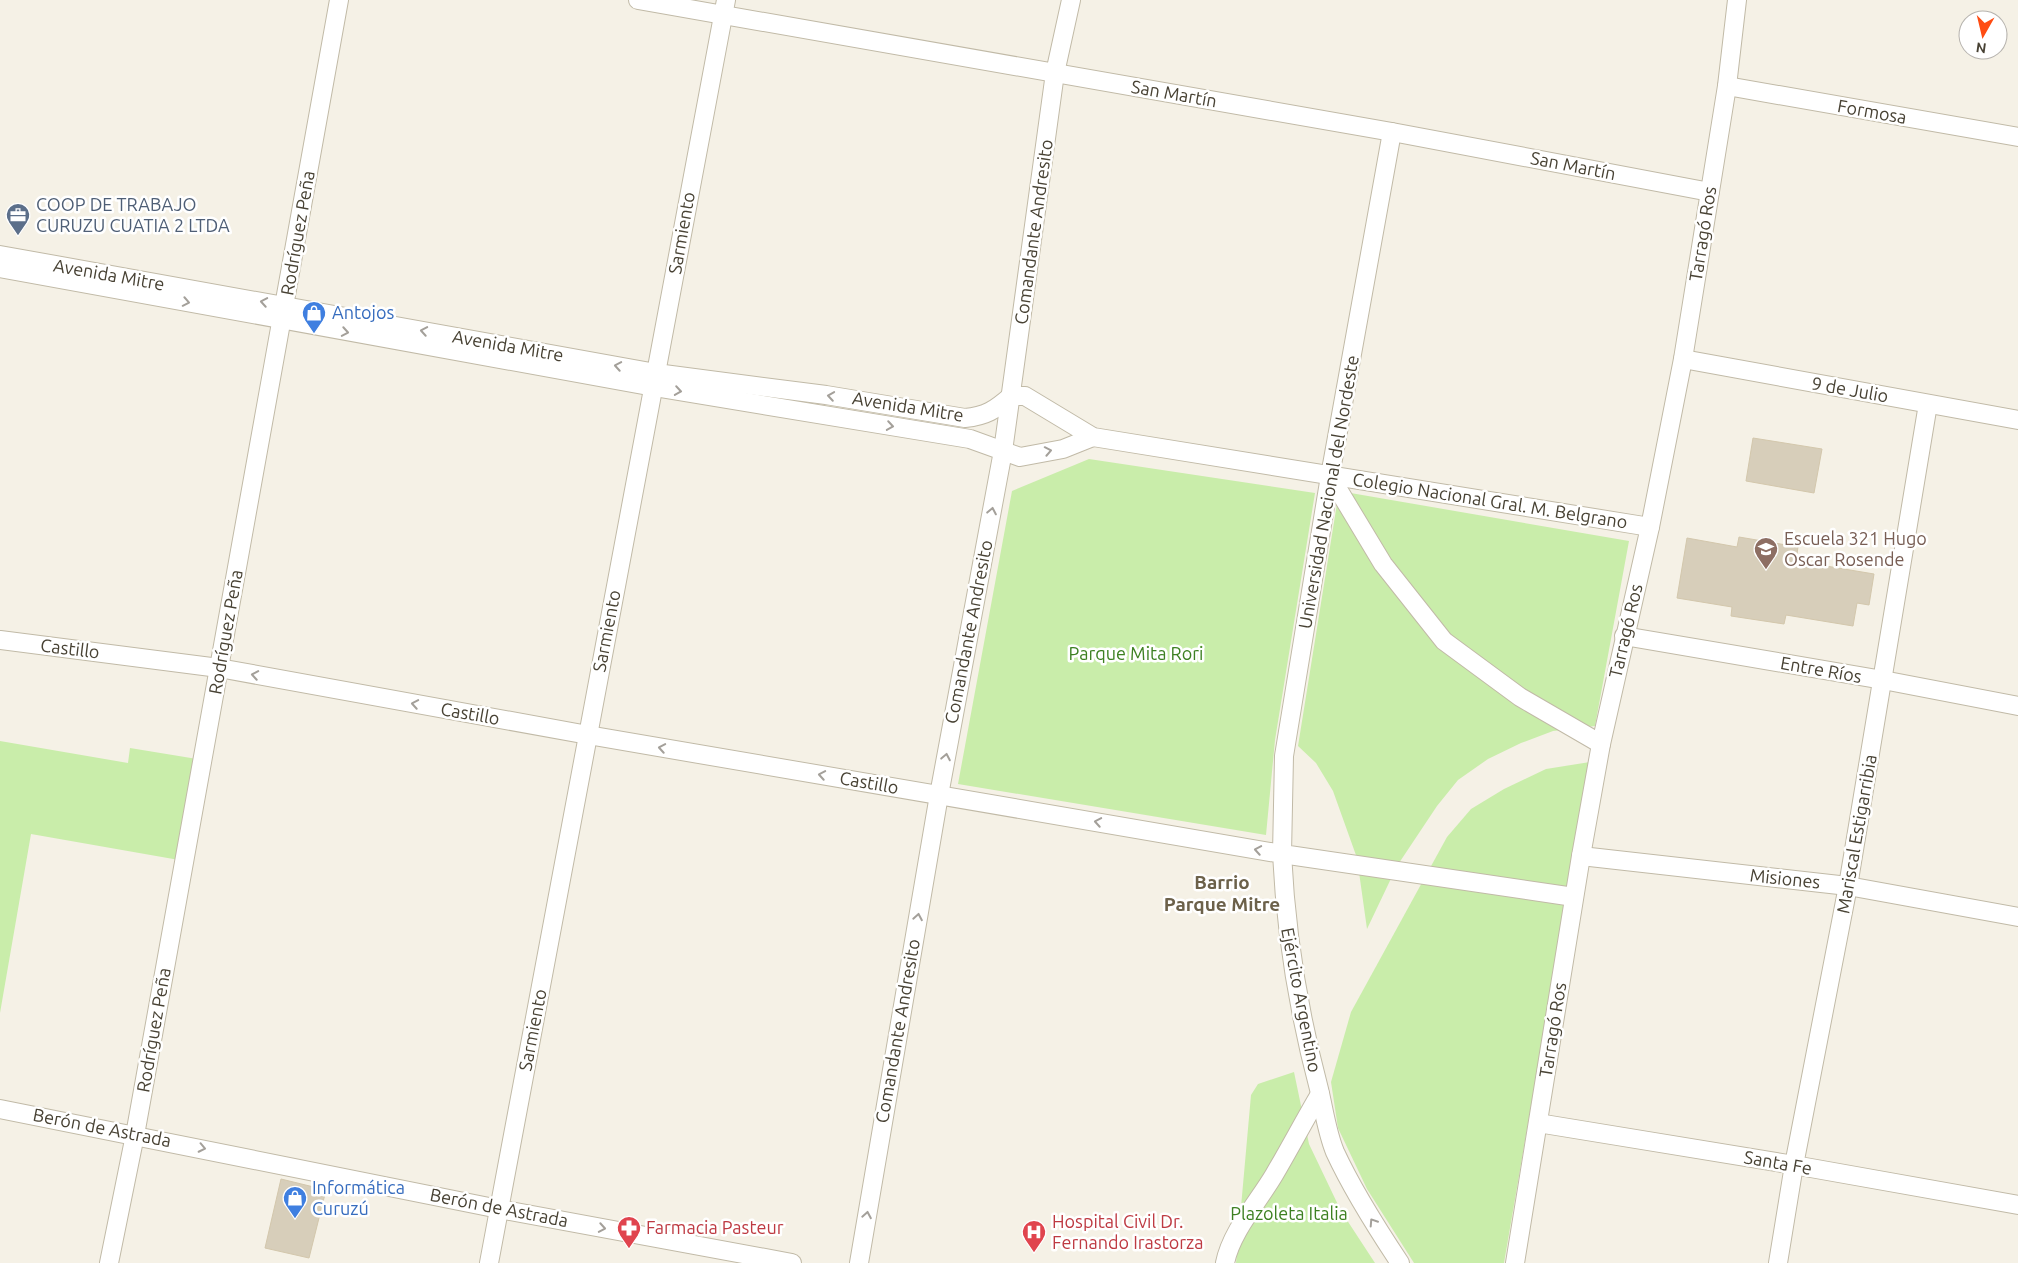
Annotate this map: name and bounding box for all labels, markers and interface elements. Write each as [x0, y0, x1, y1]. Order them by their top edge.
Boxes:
north arrow [1958, 10, 2008, 60]
text: N [1975, 39, 1987, 57]
street label: San Martín [1130, 76, 1219, 110]
street label: Formosa [1836, 95, 1908, 127]
street label: Comandante Andresito [1010, 138, 1056, 326]
street label: San Martín [1529, 147, 1618, 183]
street label: Rodríguez Peña [276, 169, 318, 297]
street label: Tarragó Ros [1685, 185, 1719, 283]
street label: Sarmiento [664, 190, 698, 276]
place label: COOP DE TRABAJO CURUZU CUATIA 2 LTDA [36, 194, 230, 235]
office icon: COOP DE TRABAJO CURUZU CUATIA 2 LTDA [5, 202, 31, 236]
street label: Avenida Mitre [52, 254, 166, 294]
one-way arrow [181, 297, 190, 307]
one-way arrow [260, 298, 269, 308]
shop icon: Antojos [301, 300, 327, 334]
place label: Antojos [332, 302, 394, 322]
street label: Avenida Mitre [451, 325, 565, 365]
one-way arrow [341, 326, 350, 336]
one-way arrow [420, 326, 428, 336]
street label: Universidad Nacional del Nordeste [1294, 353, 1362, 630]
one-way arrow [614, 361, 623, 371]
street label: 9 de Julio [1810, 372, 1890, 406]
one-way arrow [674, 385, 682, 396]
street label: Avenida Mitre [851, 387, 965, 425]
one-way arrow [827, 391, 836, 401]
one-way arrow [885, 420, 894, 430]
one-way arrow [1044, 447, 1053, 457]
street label: Colegio Nacional Gral. M. Belgrano [1351, 468, 1629, 532]
one-way arrow [986, 506, 996, 515]
place label: Escuela 321 Hugo Oscar Rosende [1784, 528, 1927, 569]
school or university icon: Escuela 321 Hugo Oscar Rosende [1753, 536, 1779, 570]
street label: Comandante Andresito [940, 538, 996, 725]
street label: Rodríguez Peña [204, 568, 246, 696]
street label: Tarragó Ros [1604, 582, 1646, 680]
street label: Sarmiento [588, 588, 624, 674]
street label: Castillo [39, 634, 101, 662]
park label: Parque Mita Rori [1069, 643, 1203, 663]
street label: Entre Ríos [1779, 652, 1864, 686]
one-way arrow [251, 670, 260, 681]
street label: Castillo [439, 698, 501, 728]
one-way arrow [411, 699, 420, 710]
one-way arrow [657, 743, 666, 753]
one-way arrow [940, 752, 950, 761]
street label: Mariscal Estigarribia [1832, 753, 1880, 915]
street label: Castillo [838, 767, 900, 797]
one-way arrow [817, 770, 825, 781]
one-way arrow [1093, 818, 1102, 828]
one-way arrow [1253, 846, 1262, 856]
street label: Misiones [1749, 864, 1822, 892]
district label: Barrio Parque Mitre [1164, 871, 1280, 915]
one-way arrow [912, 912, 922, 921]
street label: Ejército Argentino [1278, 926, 1326, 1074]
street label: Comandante Andresito [871, 937, 923, 1125]
street label: Rodríguez Peña [132, 966, 174, 1094]
street label: Tarragó Ros [1535, 981, 1569, 1079]
street label: Sarmiento [514, 987, 550, 1073]
street label: Berón de Astrada [31, 1104, 173, 1150]
one-way arrow [198, 1143, 207, 1153]
street label: Santa Fe [1743, 1146, 1814, 1178]
place label: Informática Curuzú [312, 1177, 405, 1218]
street label: Berón de Astrada [428, 1184, 570, 1230]
shop icon: Informática Curuzú [282, 1185, 308, 1219]
park label: Plazoleta Italia [1230, 1203, 1348, 1223]
one-way arrow [861, 1211, 872, 1219]
place label: Hospital Civil Dr. Fernando Irastorza [1052, 1211, 1204, 1252]
pharmacy icon: Farmacia Pasteur [616, 1215, 642, 1249]
place label: Farmacia Pasteur [646, 1217, 784, 1237]
hospital icon: Hospital Civil Dr. Fernando Irastorza [1021, 1219, 1047, 1253]
one-way arrow [1369, 1219, 1379, 1228]
one-way arrow [598, 1222, 606, 1233]

